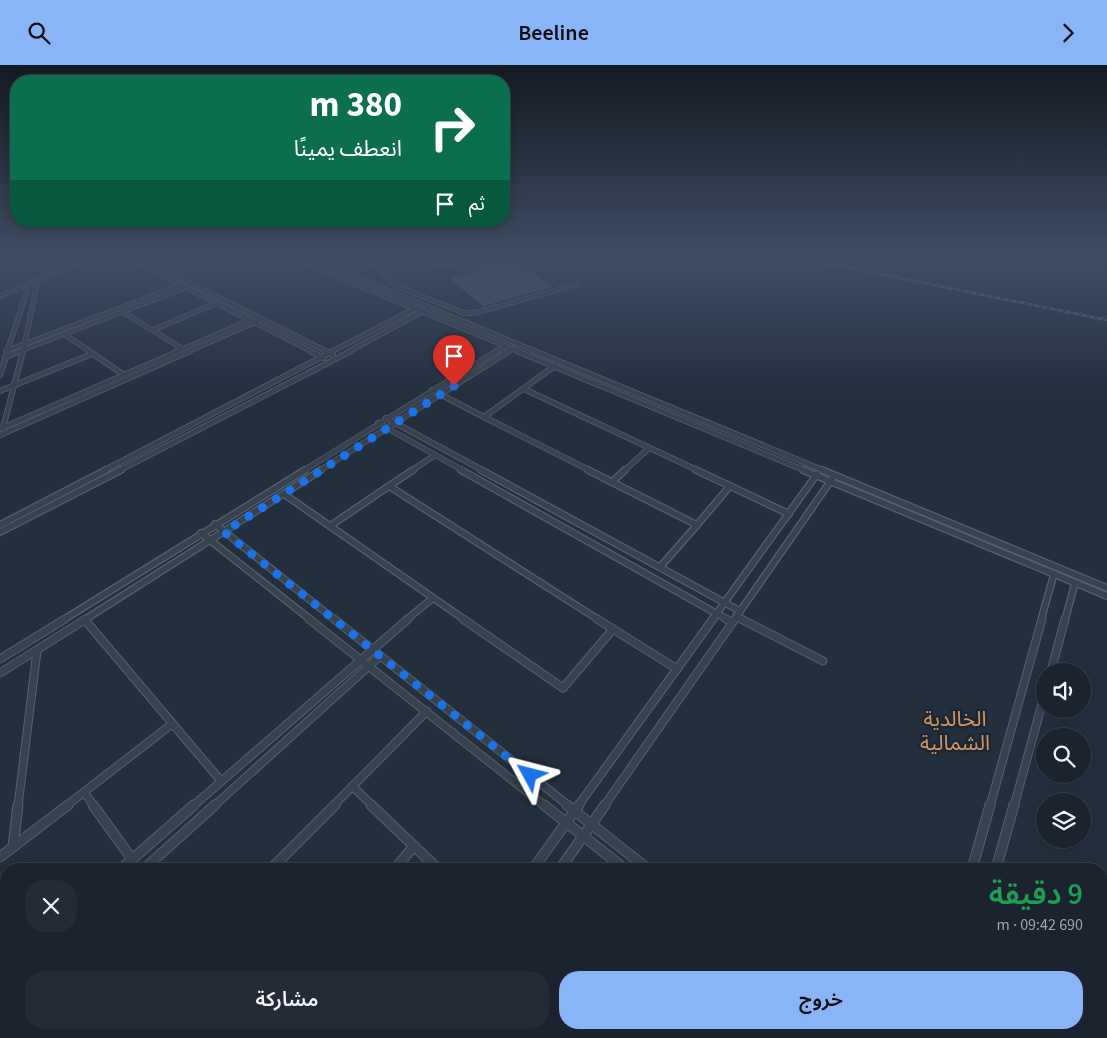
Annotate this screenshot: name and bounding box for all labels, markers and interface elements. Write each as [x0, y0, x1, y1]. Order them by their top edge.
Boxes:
text: Beeline [518, 17, 589, 49]
icon: search [25, 19, 53, 47]
icon: forward [1054, 19, 1082, 47]
text: 380 m [310, 80, 402, 130]
icon: right [420, 95, 485, 160]
text: انعطف يمينًا [294, 133, 402, 165]
icon: arrive [431, 190, 459, 218]
text: ثم [469, 191, 485, 218]
pin [433, 335, 475, 386]
icon: arrive [440, 342, 468, 370]
map controls [1036, 663, 1091, 848]
button: sound [1036, 663, 1091, 718]
district label: الخالدية الشمالية [920, 704, 990, 758]
button: search [1036, 728, 1091, 783]
position arrow [503, 748, 555, 800]
button: layers [1036, 793, 1091, 848]
text: 9 دقيقة [989, 873, 1083, 916]
button: close [25, 880, 77, 932]
text: 690 m · 09:42 [996, 914, 1083, 936]
button: مشاركة [25, 971, 549, 1029]
button: خروج [559, 971, 1083, 1029]

